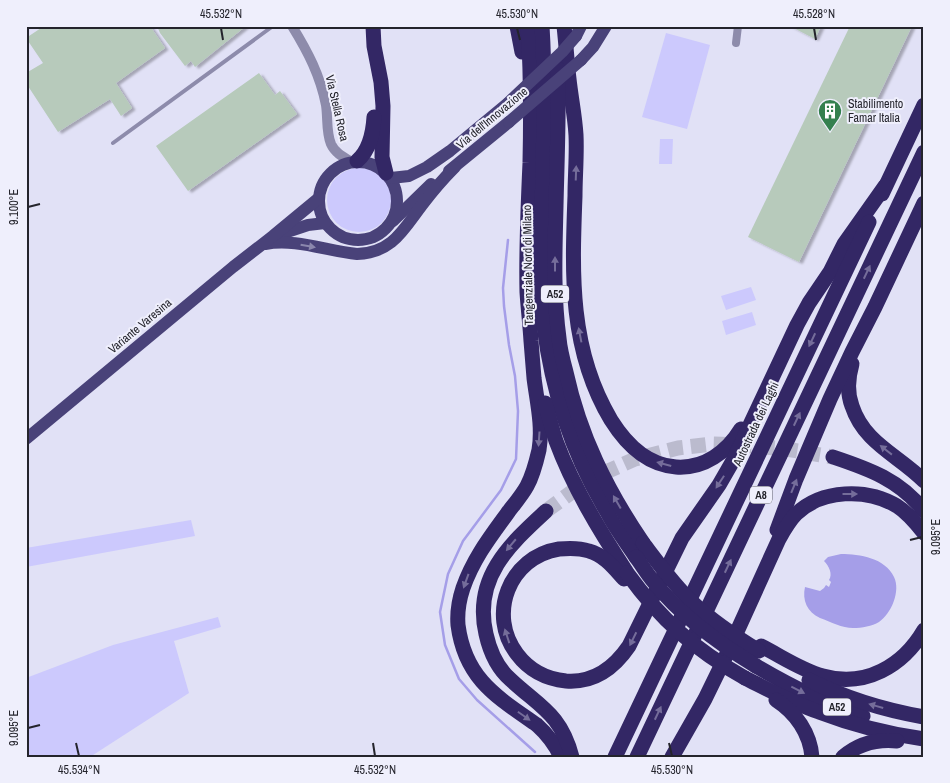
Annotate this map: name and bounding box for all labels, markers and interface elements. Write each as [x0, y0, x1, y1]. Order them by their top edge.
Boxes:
text: 45.532°N [200, 6, 242, 22]
text: 45.530°N [496, 6, 538, 22]
text: 45.528°N [793, 6, 835, 22]
street label: Via Stella Rosa [322, 73, 353, 143]
street label: Via dell'Innovazione [453, 84, 531, 152]
place label: Stabilimento Famar Italia [848, 96, 903, 126]
building icon: Stabilimento Famar Italia [817, 98, 843, 132]
one-way arrow [572, 164, 580, 180]
text: 9.100°E [6, 189, 22, 225]
street label: Tangenziale Nord di Milano [519, 205, 537, 325]
one-way arrow [300, 243, 316, 251]
one-way arrow [551, 255, 559, 271]
one-way arrow [863, 265, 871, 279]
road number: A52 [541, 286, 569, 302]
street label: Variante Varesina [105, 295, 175, 357]
one-way arrow [576, 327, 584, 342]
one-way arrow [808, 333, 816, 347]
street label: Autostrada dei Laghi [729, 379, 783, 470]
one-way arrow [794, 412, 802, 426]
one-way arrow [535, 431, 543, 447]
one-way arrow [879, 445, 893, 455]
one-way arrow [656, 460, 671, 468]
one-way arrow [716, 476, 725, 489]
one-way arrow [790, 478, 798, 493]
road number: A8 [750, 486, 772, 504]
one-way arrow [843, 490, 859, 498]
one-way arrow [613, 495, 621, 510]
text: 9.095°E [928, 519, 944, 555]
one-way arrow [506, 538, 517, 551]
one-way arrow [724, 559, 732, 573]
one-way arrow [462, 574, 470, 589]
one-way arrow [503, 628, 511, 643]
one-way arrow [628, 632, 636, 646]
one-way arrow [791, 686, 805, 694]
road number: A52 [823, 699, 851, 716]
one-way arrow [869, 701, 884, 709]
one-way arrow [654, 706, 662, 720]
text: 9.095°E [6, 710, 22, 746]
one-way arrow [518, 711, 531, 721]
text: 45.534°N [58, 762, 100, 778]
text: 45.532°N [354, 762, 396, 778]
text: 45.530°N [651, 762, 693, 778]

